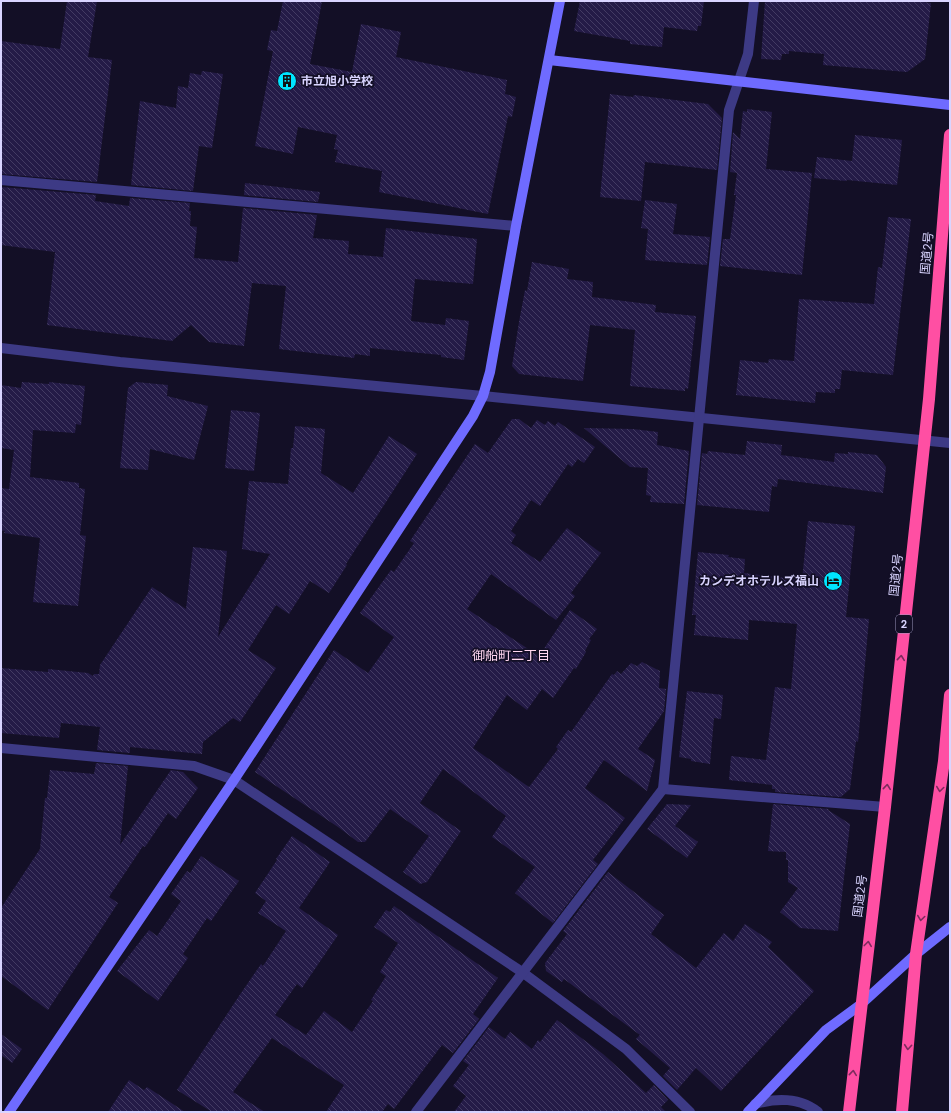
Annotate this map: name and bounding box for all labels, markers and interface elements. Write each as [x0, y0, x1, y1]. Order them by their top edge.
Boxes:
building icon: 市立旭小学校 [276, 70, 298, 92]
place label: 市立旭小学校 [301, 73, 373, 89]
street label: 国道2号 [917, 231, 937, 275]
street label: 国道2号 [886, 553, 906, 597]
hotel icon: カンデオホテルズ福山 [822, 570, 844, 592]
place label: カンデオホテルズ福山 [699, 573, 819, 589]
road number: 2 [896, 615, 912, 633]
district label: 御船町二丁目 [472, 647, 550, 664]
one-way arrow [896, 655, 905, 661]
one-way arrow [882, 784, 891, 790]
one-way arrow [936, 786, 945, 792]
street label: 国道2号 [849, 874, 871, 918]
one-way arrow [917, 915, 926, 921]
one-way arrow [863, 941, 872, 947]
one-way arrow [903, 1044, 912, 1050]
one-way arrow [848, 1070, 857, 1076]

